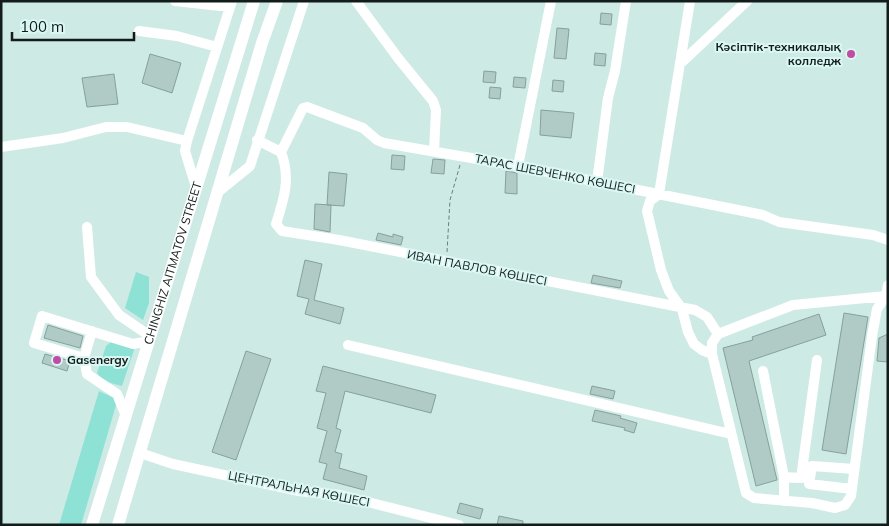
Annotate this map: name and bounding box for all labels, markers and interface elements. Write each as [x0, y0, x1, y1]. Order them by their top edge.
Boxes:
scale bar [12, 10, 135, 42]
text: 100 m [20, 17, 64, 36]
place label: Кәсіптік-техникалық колледж [715, 39, 842, 68]
marker: Кәсіптік-техникалық колледж [845, 48, 857, 60]
street label: ТАРАС ШЕВЧЕНКО КӨШЕСІ [474, 151, 637, 196]
street label: CHINGHIZ AITMATOV STREET [140, 179, 205, 346]
street label: ИВАН ПАВЛОВ КӨШЕСІ [406, 247, 548, 288]
place label: Gasenergy [67, 352, 129, 367]
marker: Gasenergy [51, 354, 63, 366]
street label: ЦЕНТРАЛЬНАЯ КӨШЕСІ [227, 467, 371, 510]

